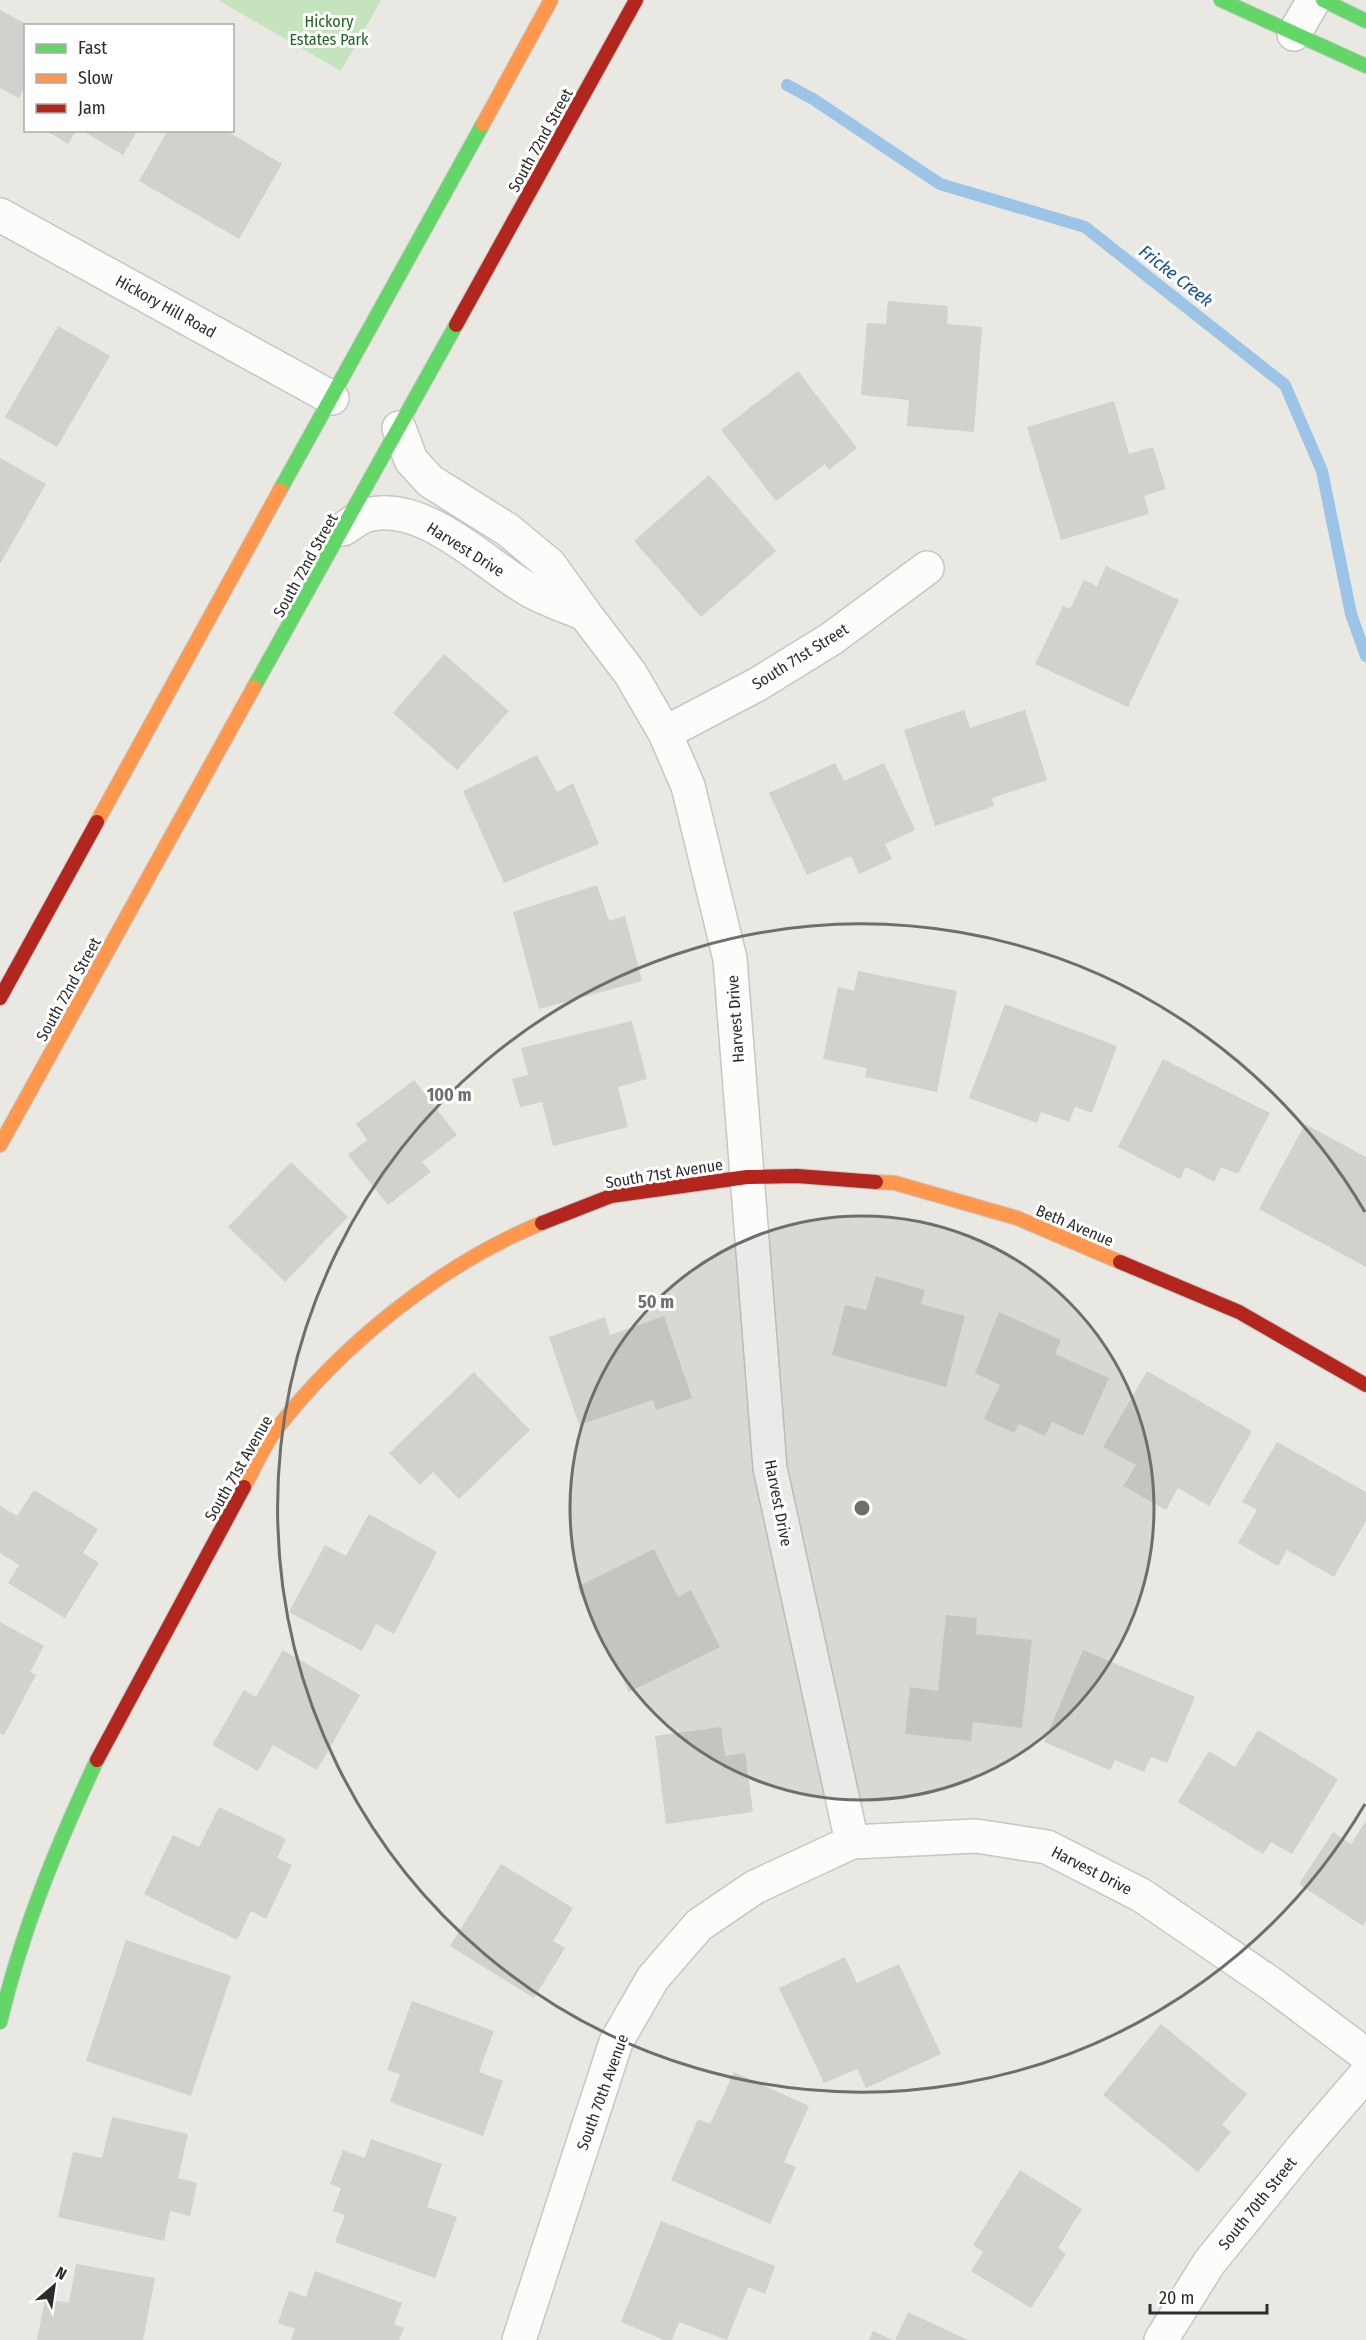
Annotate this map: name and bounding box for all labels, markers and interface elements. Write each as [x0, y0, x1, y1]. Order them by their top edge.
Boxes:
park label: Hickory Estates Park [289, 12, 369, 49]
legend [24, 24, 234, 132]
text: Fast [78, 37, 107, 59]
text: Slow [78, 67, 113, 89]
street label: South 72nd Street [504, 84, 577, 195]
text: Jam [78, 97, 106, 119]
water label: Fricke Creek [1135, 240, 1217, 312]
street label: Hickory Hill Road [112, 271, 219, 342]
street label: South 72nd Street [269, 509, 342, 620]
street label: Harvest Drive [423, 518, 508, 581]
street label: South 71st Street [749, 619, 853, 694]
street label: South 72nd Street [32, 933, 105, 1044]
street label: Harvest Drive [723, 974, 748, 1063]
text: 100 m [427, 1084, 471, 1106]
street label: South 71st Avenue [604, 1155, 724, 1192]
street label: Beth Avenue [1033, 1201, 1116, 1250]
text: 50 m [638, 1291, 674, 1313]
street label: South 71st Avenue [201, 1412, 276, 1524]
street label: Harvest Drive [761, 1458, 796, 1548]
centre of rings [852, 1498, 872, 1518]
street label: Harvest Drive [1048, 1842, 1135, 1899]
street label: South 70th Avenue [573, 2031, 632, 2153]
street label: South 70th Street [1214, 2153, 1301, 2253]
north arrow [24, 2256, 84, 2316]
text: N [52, 2263, 70, 2284]
scale bar [1150, 2277, 1267, 2315]
text: 20 m [1159, 2287, 1194, 2309]

